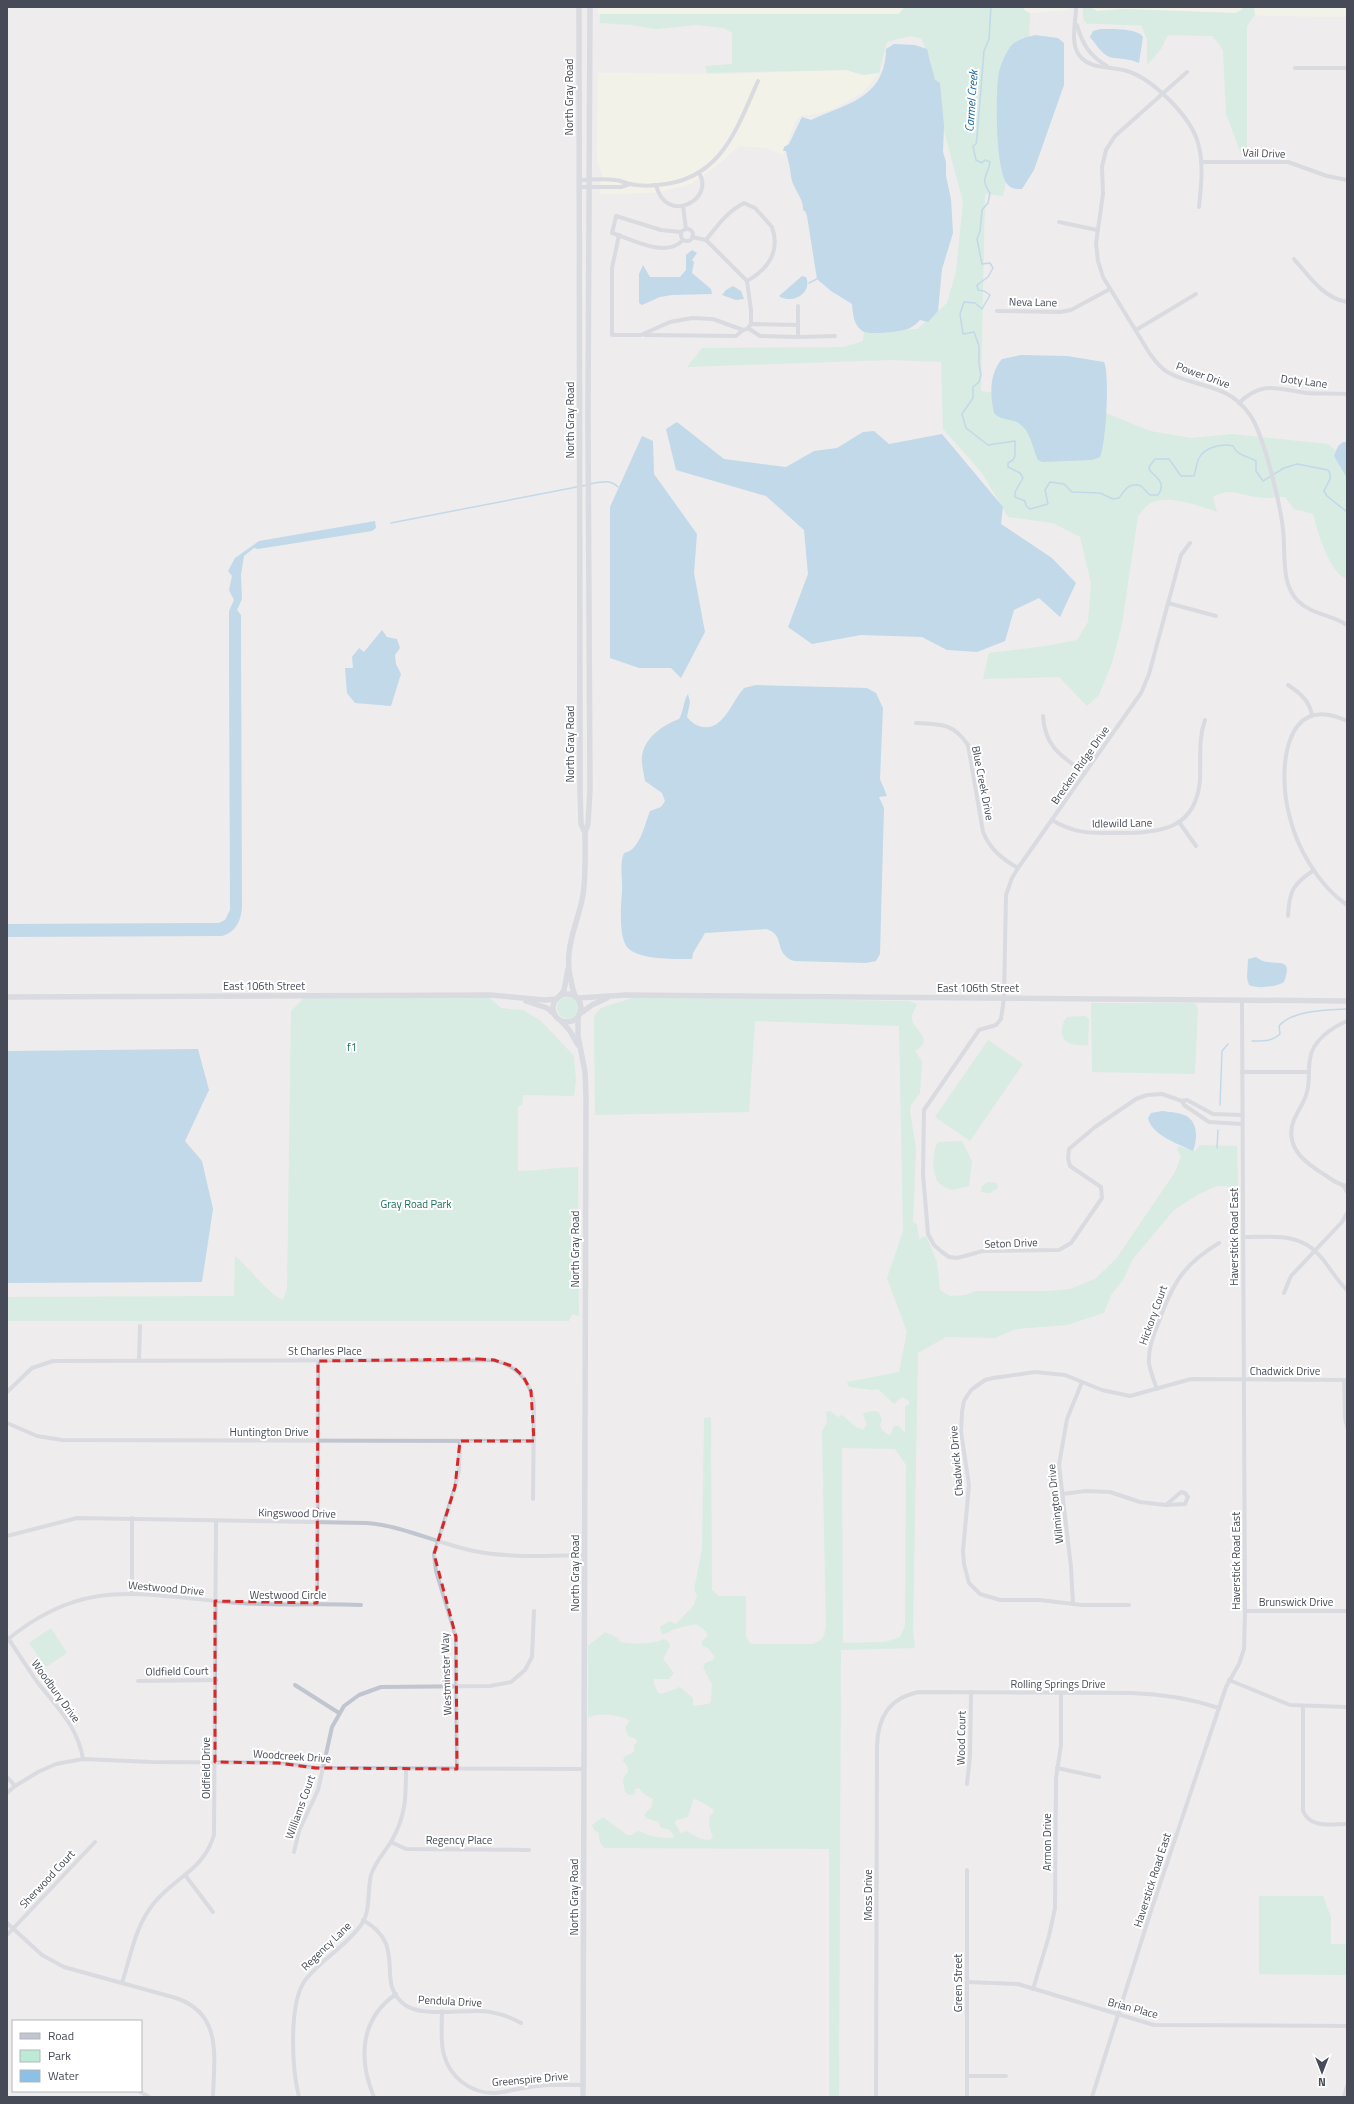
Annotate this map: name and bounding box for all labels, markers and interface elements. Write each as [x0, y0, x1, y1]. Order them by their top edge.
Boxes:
street label: North Gray Road [561, 58, 577, 135]
water label: Carmel Creek [959, 68, 983, 133]
street label: Vail Drive [1242, 144, 1286, 162]
street label: Neva Lane [1009, 294, 1058, 310]
street label: Power Drive [1174, 358, 1233, 392]
street label: Doty Lane [1280, 370, 1329, 392]
street label: North Gray Road [562, 381, 578, 458]
street label: North Gray Road [562, 705, 578, 782]
street label: Brecken Ridge Drive [1047, 722, 1113, 807]
street label: Blue Creek Drive [968, 744, 998, 822]
street label: Idlewild Lane [1092, 814, 1153, 832]
street label: East 106th Street [223, 978, 305, 994]
street label: East 106th Street [937, 980, 1019, 996]
park label: f1 [347, 1039, 357, 1055]
street label: Haverstick Road East [1226, 1188, 1242, 1286]
park label: Gray Road Park [380, 1196, 452, 1212]
street label: North Gray Road [567, 1210, 583, 1287]
street label: Seton Drive [984, 1234, 1038, 1252]
street label: Hickory Court [1135, 1283, 1171, 1347]
street label: St Charles Place [288, 1343, 362, 1359]
street label: Chadwick Drive [1250, 1363, 1321, 1379]
street label: Huntington Drive [229, 1424, 309, 1440]
street label: Chadwick Drive [945, 1425, 967, 1497]
street label: Wilmington Drive [1043, 1463, 1067, 1545]
street label: Kingswood Drive [258, 1504, 336, 1522]
street label: Haverstick Road East [1228, 1512, 1244, 1610]
street label: North Gray Road [567, 1534, 583, 1611]
street label: Westwood Drive [127, 1577, 205, 1599]
street label: Westwood Circle [249, 1587, 327, 1603]
street label: Brunswick Drive [1259, 1594, 1334, 1610]
street label: Westminster Way [437, 1632, 455, 1716]
street label: Woodbury Drive [28, 1656, 85, 1726]
street label: Oldfield Court [145, 1662, 209, 1680]
street label: Rolling Springs Drive [1010, 1676, 1106, 1692]
street label: Wood Court [953, 1710, 969, 1765]
street label: Oldfield Drive [198, 1737, 214, 1799]
street label: Woodcreek Drive [252, 1745, 332, 1767]
street label: Williams Court [281, 1773, 319, 1841]
street label: Armon Drive [1039, 1813, 1055, 1871]
street label: Haverstick Road East [1129, 1831, 1175, 1929]
street label: Regency Place [426, 1832, 493, 1848]
street label: Sherwood Court [16, 1846, 78, 1912]
street label: North Gray Road [566, 1858, 582, 1935]
street label: Moss Drive [860, 1869, 876, 1921]
street label: Regency Lane [297, 1918, 355, 1974]
street label: Green Street [950, 1954, 966, 2012]
street label: Pendula Drive [418, 1991, 483, 2011]
street label: Brian Place [1106, 1994, 1160, 2023]
legend [12, 2020, 142, 2092]
text: Road [48, 2026, 74, 2045]
text: Park [48, 2046, 71, 2065]
north arrow [1302, 2052, 1342, 2092]
text: Water [48, 2066, 79, 2085]
street label: Greenspire Drive [491, 2068, 569, 2090]
text: N [1318, 2074, 1326, 2090]

